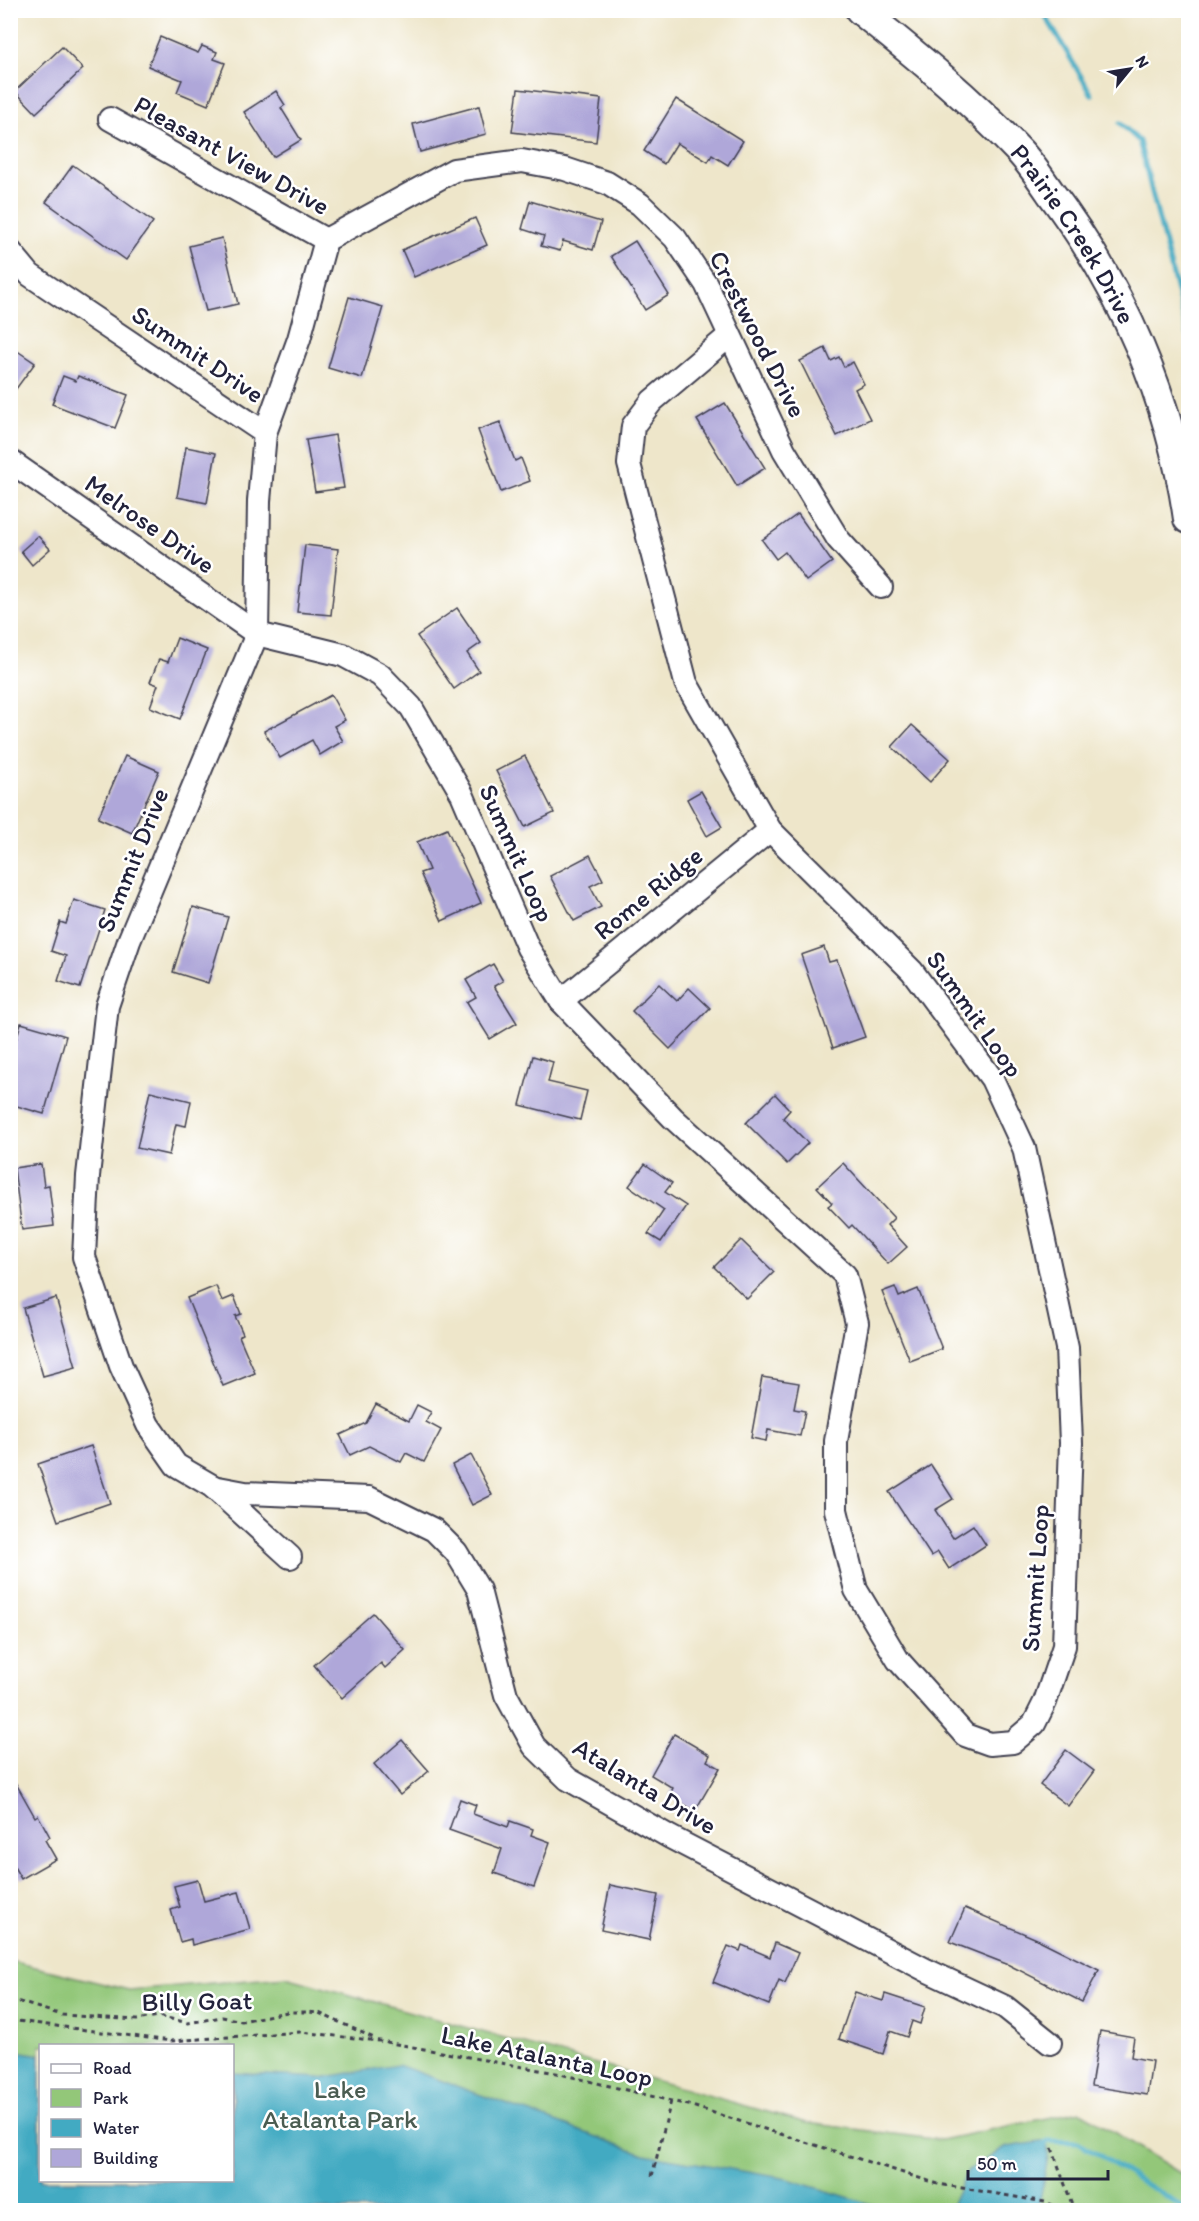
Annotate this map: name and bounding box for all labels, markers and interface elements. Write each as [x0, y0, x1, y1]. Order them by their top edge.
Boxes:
north arrow [1100, 39, 1160, 99]
text: N [1132, 52, 1153, 71]
street label: Pleasant View Drive [129, 88, 335, 222]
street label: Prairie Creek Drive [1004, 136, 1143, 329]
street label: Crestwood Drive [702, 245, 814, 423]
street label: Summit Drive [126, 298, 270, 410]
street label: Melrose Drive [79, 467, 221, 581]
street label: Summit Loop [472, 779, 562, 927]
street label: Summit Drive [89, 783, 175, 937]
street label: Rome Ridge [587, 839, 709, 947]
street label: Summit Loop [920, 944, 1030, 1084]
street label: Summit Loop [1014, 1503, 1056, 1653]
street label: Atalanta Drive [567, 1731, 723, 1841]
street label: Billy Goat [141, 1984, 253, 2018]
street label: Lake Atalanta Loop [438, 2018, 656, 2094]
legend [39, 2044, 234, 2182]
text: Road [93, 2057, 132, 2079]
park label: Lake Atalanta Park [263, 2073, 418, 2135]
text: Park [93, 2087, 128, 2109]
text: Water [93, 2117, 139, 2139]
scale bar [968, 2143, 1108, 2181]
text: Building [93, 2147, 159, 2169]
text: 50 m [977, 2153, 1017, 2175]

